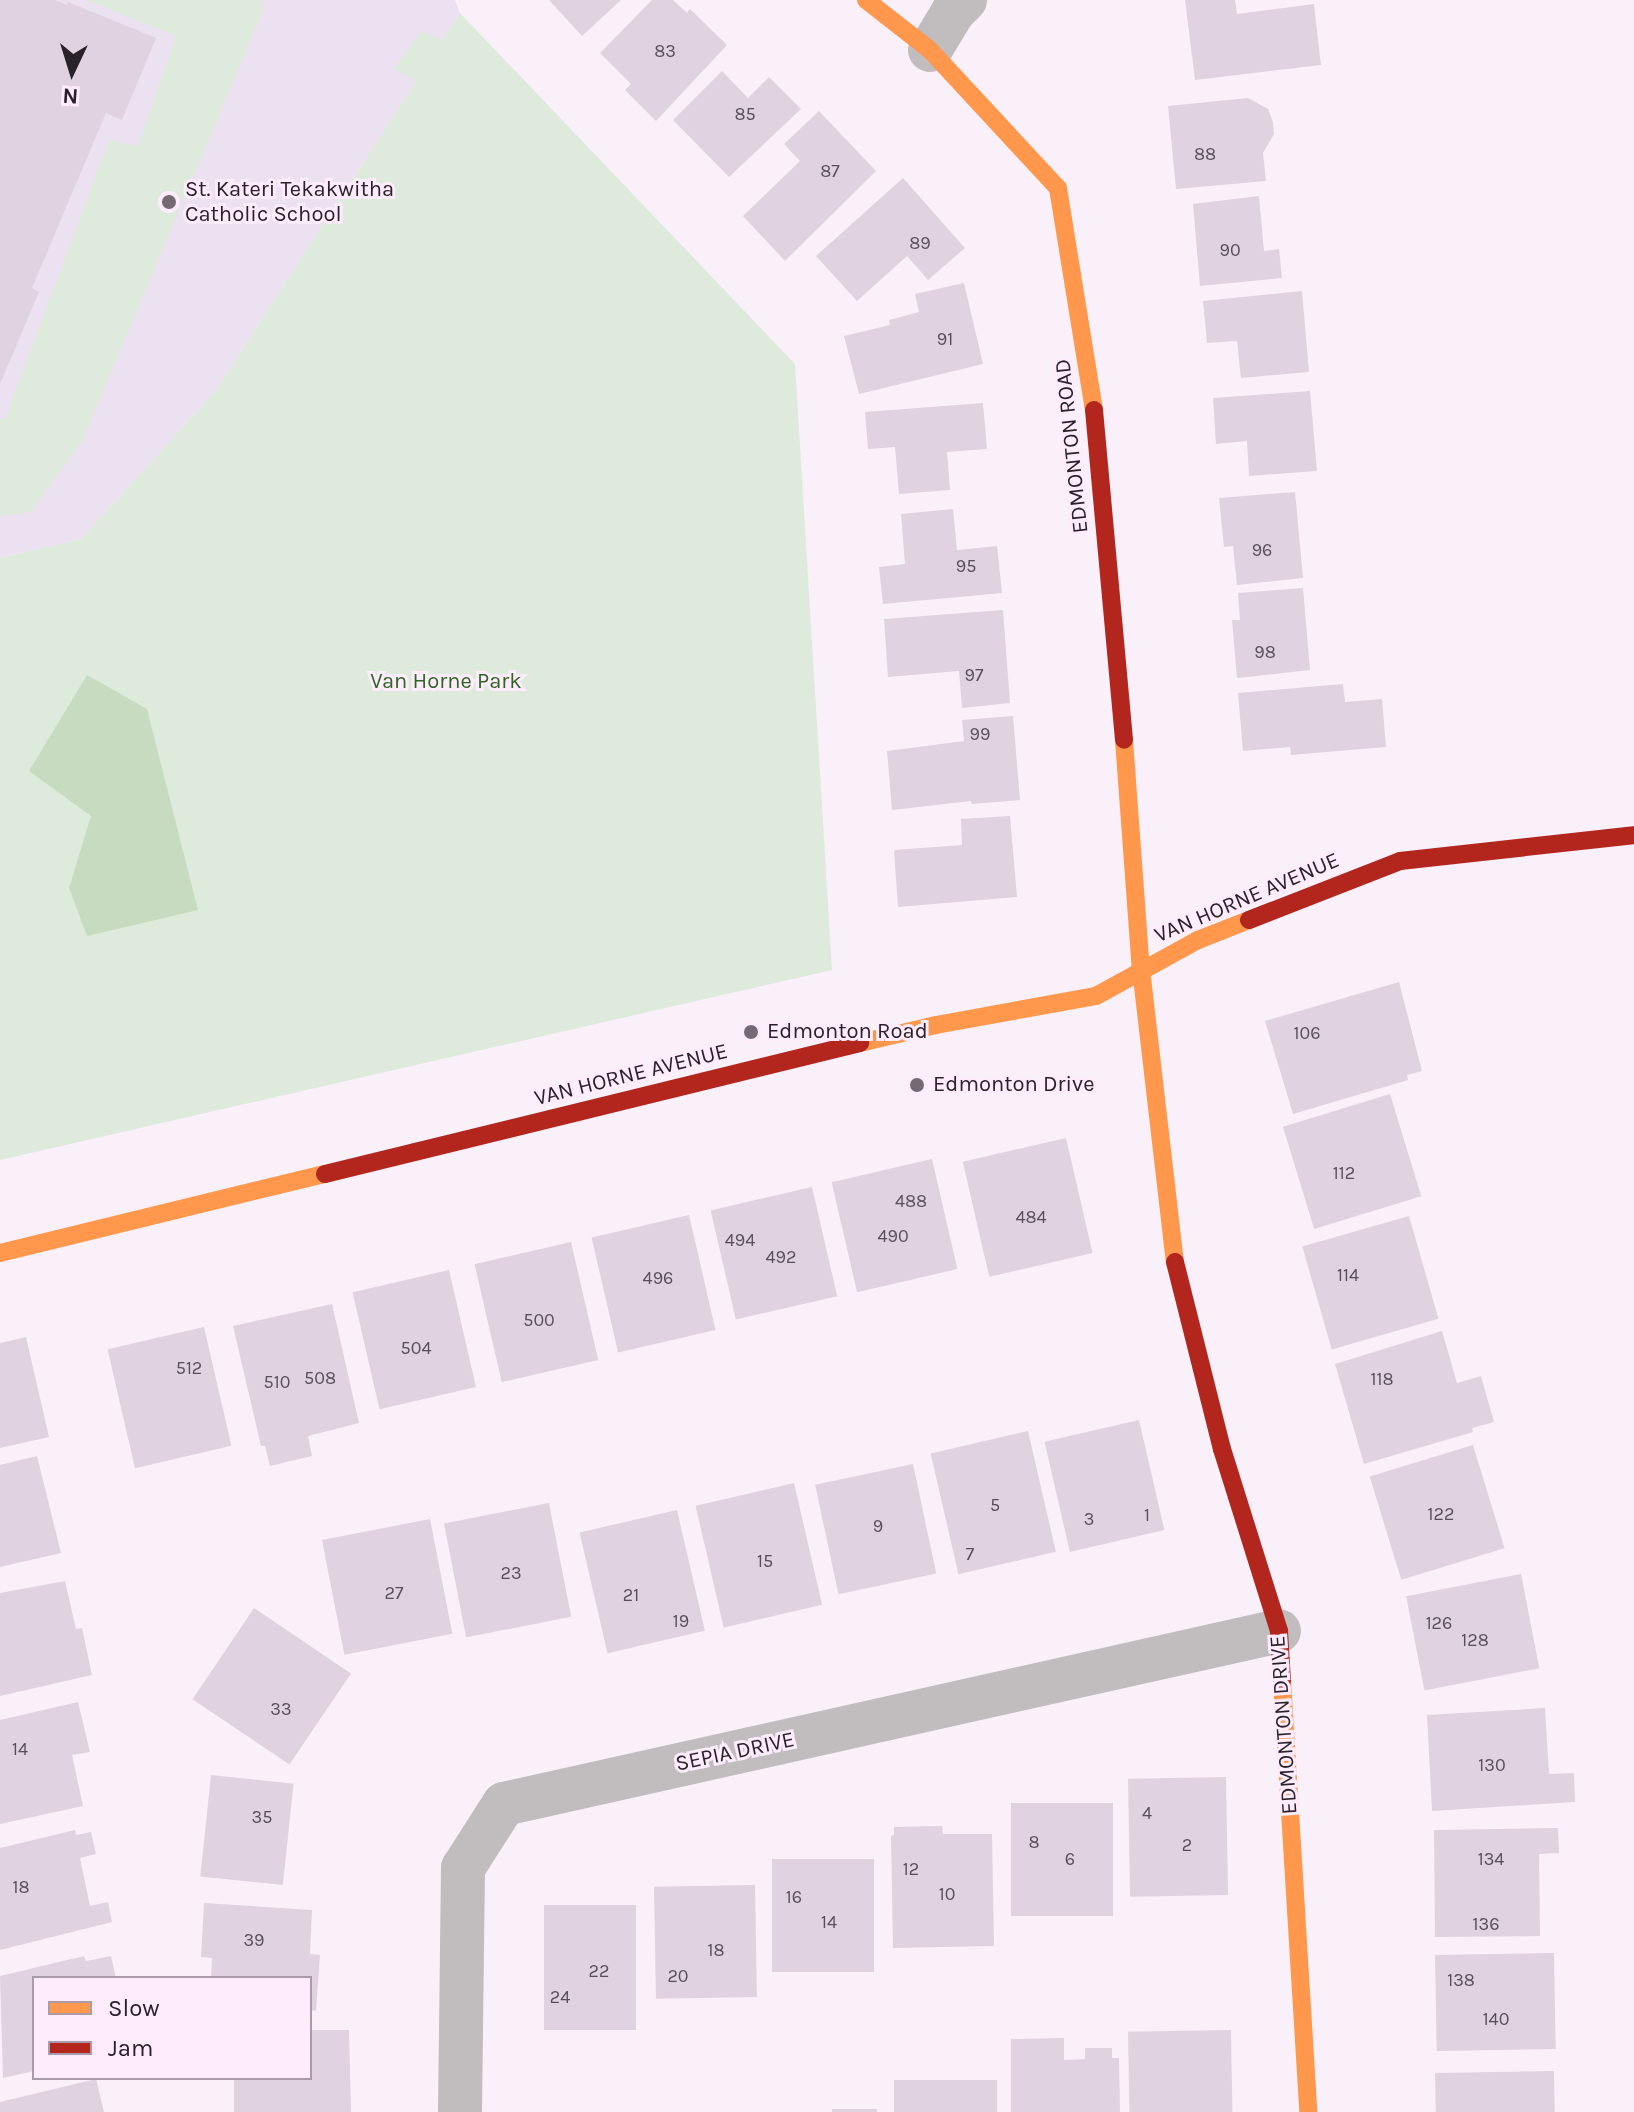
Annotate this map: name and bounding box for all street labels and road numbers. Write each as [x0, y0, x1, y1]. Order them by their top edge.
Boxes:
street label: EDMONTON ROAD [1050, 358, 1094, 534]
street label: VAN HORNE AVENUE [1151, 847, 1343, 949]
street label: VAN HORNE AVENUE [532, 1038, 730, 1112]
street label: EDMONTON DRIVE [1265, 1635, 1303, 1815]
street label: SEPIA DRIVE [673, 1727, 797, 1777]

